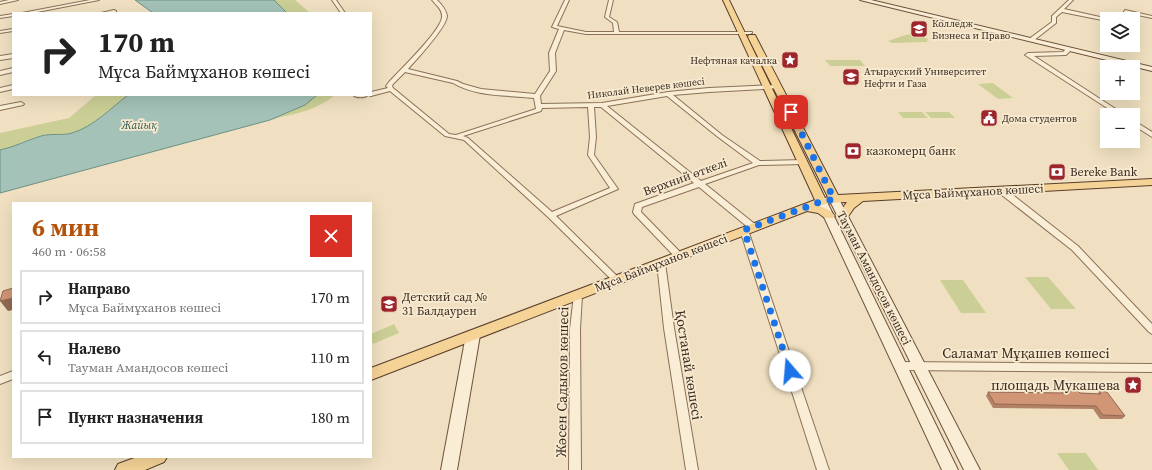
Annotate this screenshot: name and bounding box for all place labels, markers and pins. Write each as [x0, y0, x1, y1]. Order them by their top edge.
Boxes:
place label: Колледж Бизнеса и Право [932, 17, 1011, 42]
school or university icon: Колледж Бизнеса и Право [909, 19, 929, 39]
place icon: Нефтяная качалка [780, 50, 800, 70]
place label: Нефтяная качалка [690, 54, 778, 67]
place label: Атырауский Университет Нефти и Газа [864, 65, 987, 90]
school or university icon: Атырауский Университет Нефти и Газа [841, 67, 861, 87]
pin [774, 95, 808, 129]
public building icon: Дома студентов [979, 108, 999, 128]
place label: Дома студентов [1002, 112, 1077, 125]
bank icon: казкомерц банк [843, 141, 863, 161]
place label: казкомерц банк [866, 143, 956, 159]
bank icon: Bereke Bank [1047, 162, 1067, 182]
place label: Bereke Bank [1070, 164, 1138, 180]
place label: Детский сад № 31 Балдаурен [402, 289, 487, 319]
school or university icon: Детский сад № 31 Балдаурен [379, 294, 399, 314]
place label: площадь Мукашева [991, 375, 1121, 395]
place icon: площадь Мукашева [1123, 375, 1143, 395]

